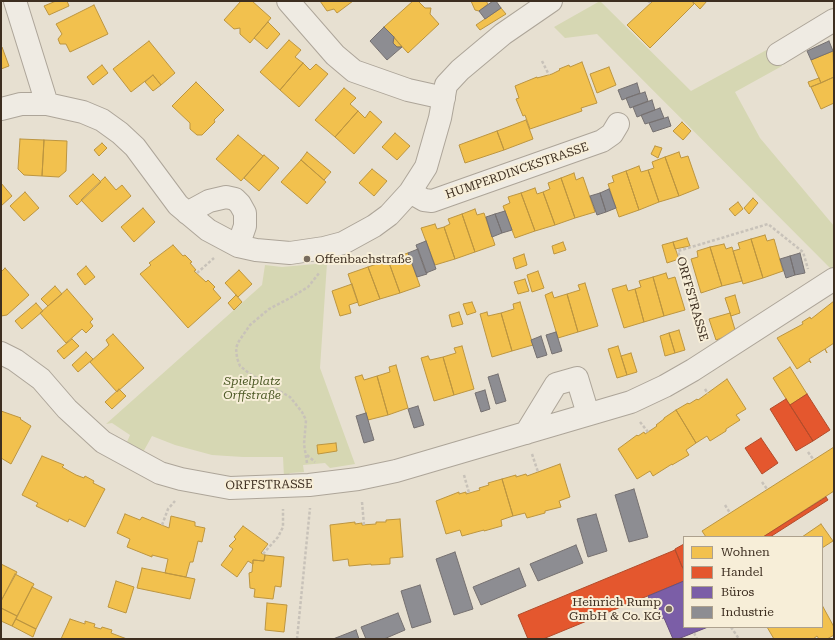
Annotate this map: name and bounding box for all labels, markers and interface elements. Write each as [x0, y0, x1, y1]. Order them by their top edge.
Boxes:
street label: HUMPERDINCKSTRASSE [444, 140, 590, 202]
place label: Offenbachstraße [315, 252, 411, 266]
marker: Offenbachstraße [302, 254, 312, 264]
street label: ORFFSTRASSE [673, 255, 711, 343]
park label: Spielplatz Orffstraße [223, 374, 281, 402]
street label: ORFFSTRASSE [225, 477, 313, 493]
legend [683, 536, 823, 628]
text: Wohnen [721, 545, 770, 559]
text: Handel [721, 565, 763, 579]
text: Büros [721, 585, 754, 599]
place label: Heinrich Rump GmbH & Co. KG [569, 595, 661, 623]
marker: Heinrich Rump GmbH & Co. KG [664, 604, 674, 614]
text: Industrie [721, 605, 774, 619]

